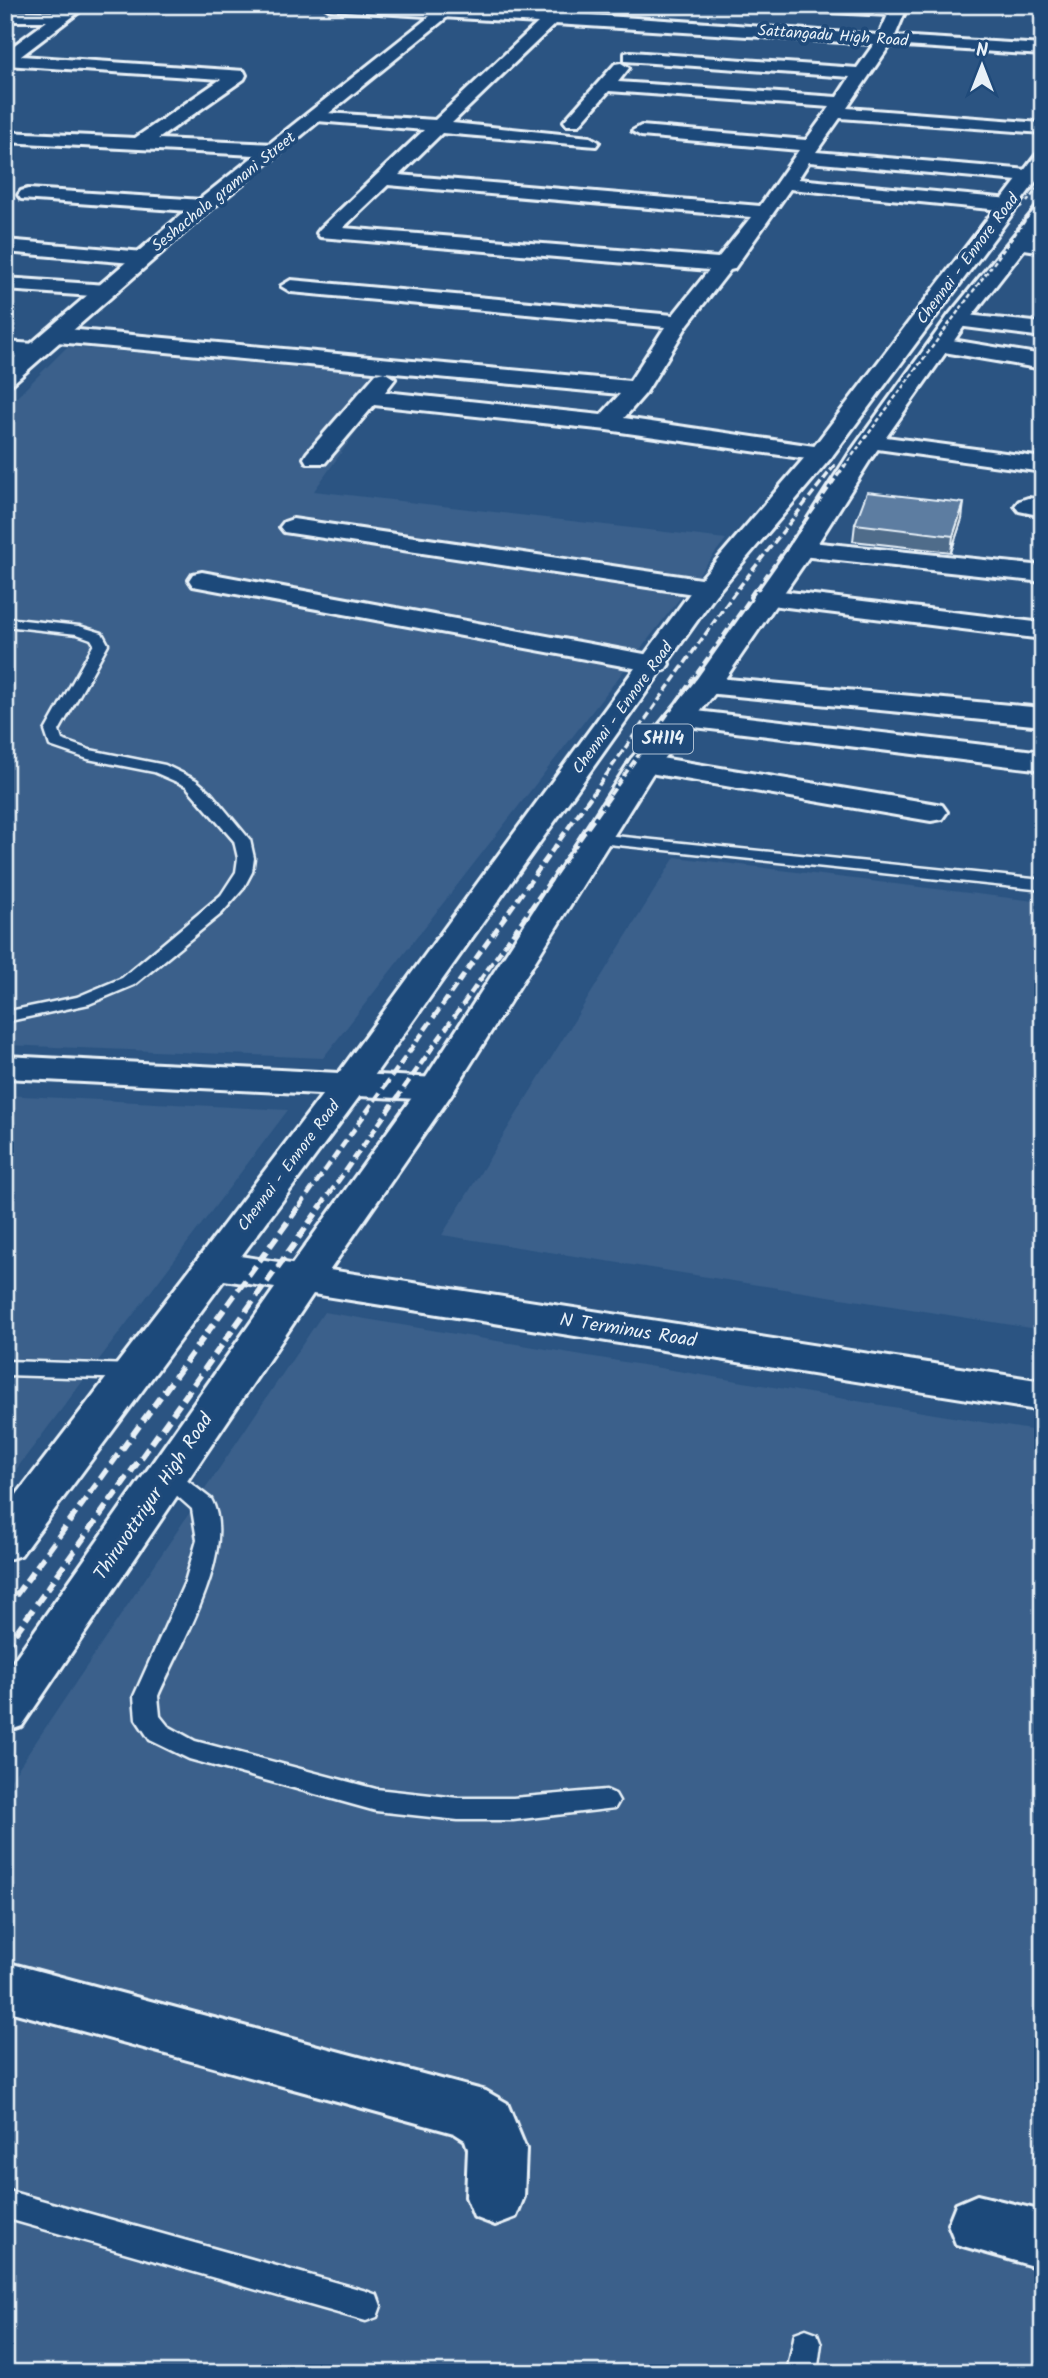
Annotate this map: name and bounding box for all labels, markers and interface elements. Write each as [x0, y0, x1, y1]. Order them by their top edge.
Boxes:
street label: Sattangadu High Road [757, 18, 910, 54]
north arrow [946, 32, 1016, 102]
text: N [976, 36, 988, 66]
street label: Seshachala gramani Street [146, 125, 302, 258]
street label: Chennai - Ennore Road [910, 187, 1026, 330]
street label: Chennai - Ennore Road [566, 636, 680, 779]
road number: SH114 [633, 724, 693, 754]
street label: Chennai - Ennore Road [231, 1094, 347, 1237]
street label: N Terminus Road [557, 1305, 699, 1357]
street label: Thiruvottriyur High Road [87, 1407, 222, 1587]

